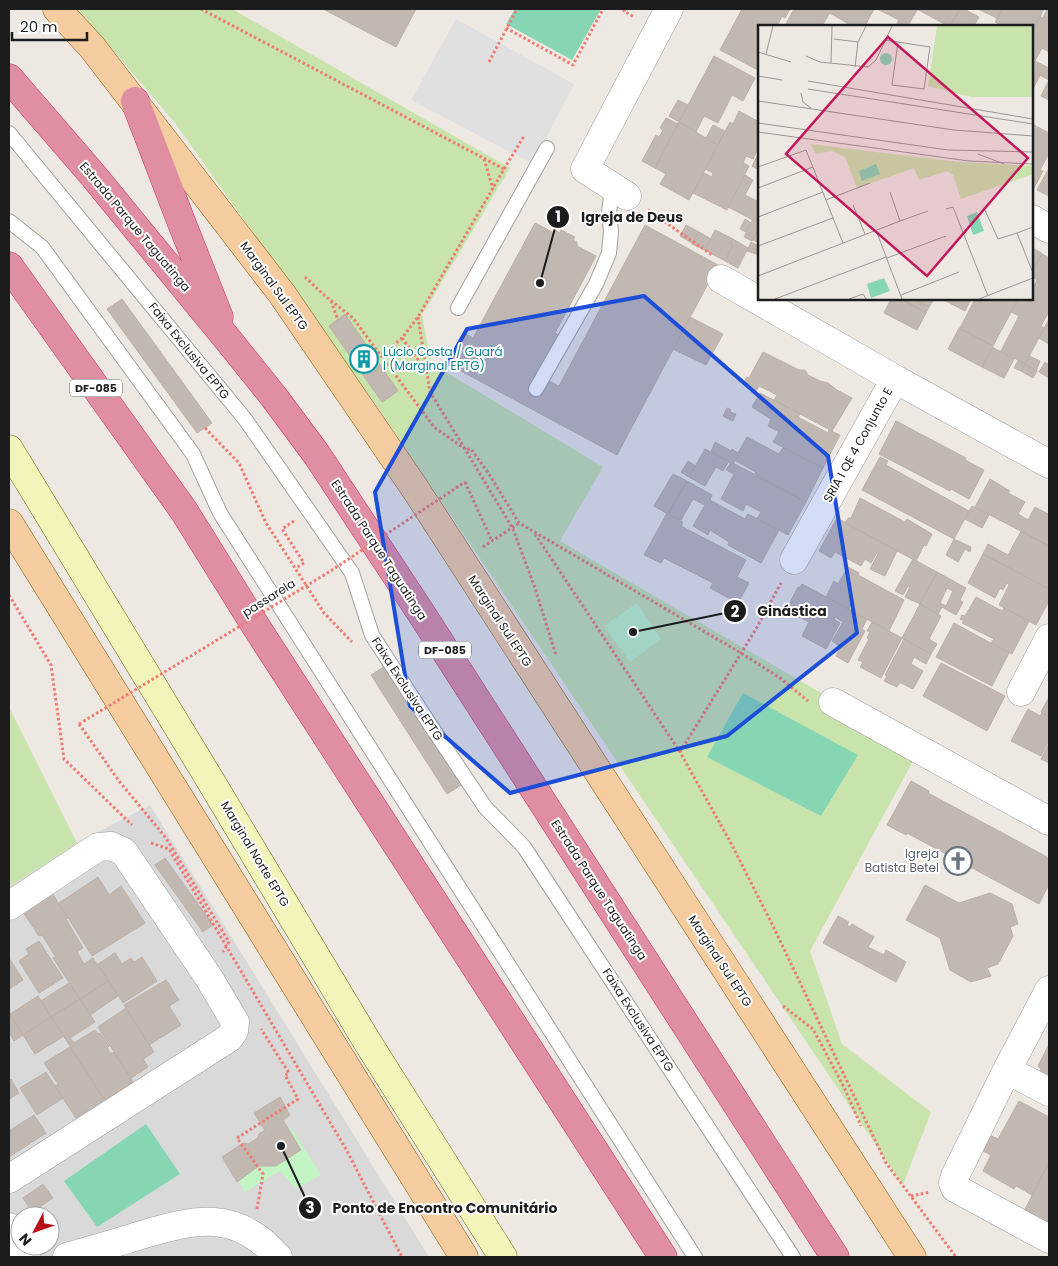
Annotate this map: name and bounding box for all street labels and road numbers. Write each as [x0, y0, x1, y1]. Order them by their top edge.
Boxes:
street label: Estrada Parque Taguatinga [76, 158, 195, 295]
street label: Marginal Sul EPTG [236, 238, 312, 333]
street label: Faixa Exclusiva EPTG [145, 299, 234, 403]
road number: DF-085 [70, 379, 122, 396]
street label: SRIA I QE 4 Conjunto E [819, 384, 896, 505]
street label: Estrada Parque Taguatinga [327, 476, 431, 623]
street label: Marginal Sul EPTG [464, 572, 536, 670]
street label: passarela [239, 575, 299, 621]
street label: Faixa Exclusiva EPTG [368, 634, 447, 744]
road number: DF-085 [419, 642, 471, 658]
street label: Marginal Norte EPTG [217, 798, 294, 910]
street label: Estrada Parque Taguatinga [547, 816, 651, 963]
street label: Marginal Sul EPTG [684, 912, 756, 1010]
street label: Faixa Exclusiva EPTG [599, 965, 678, 1075]

